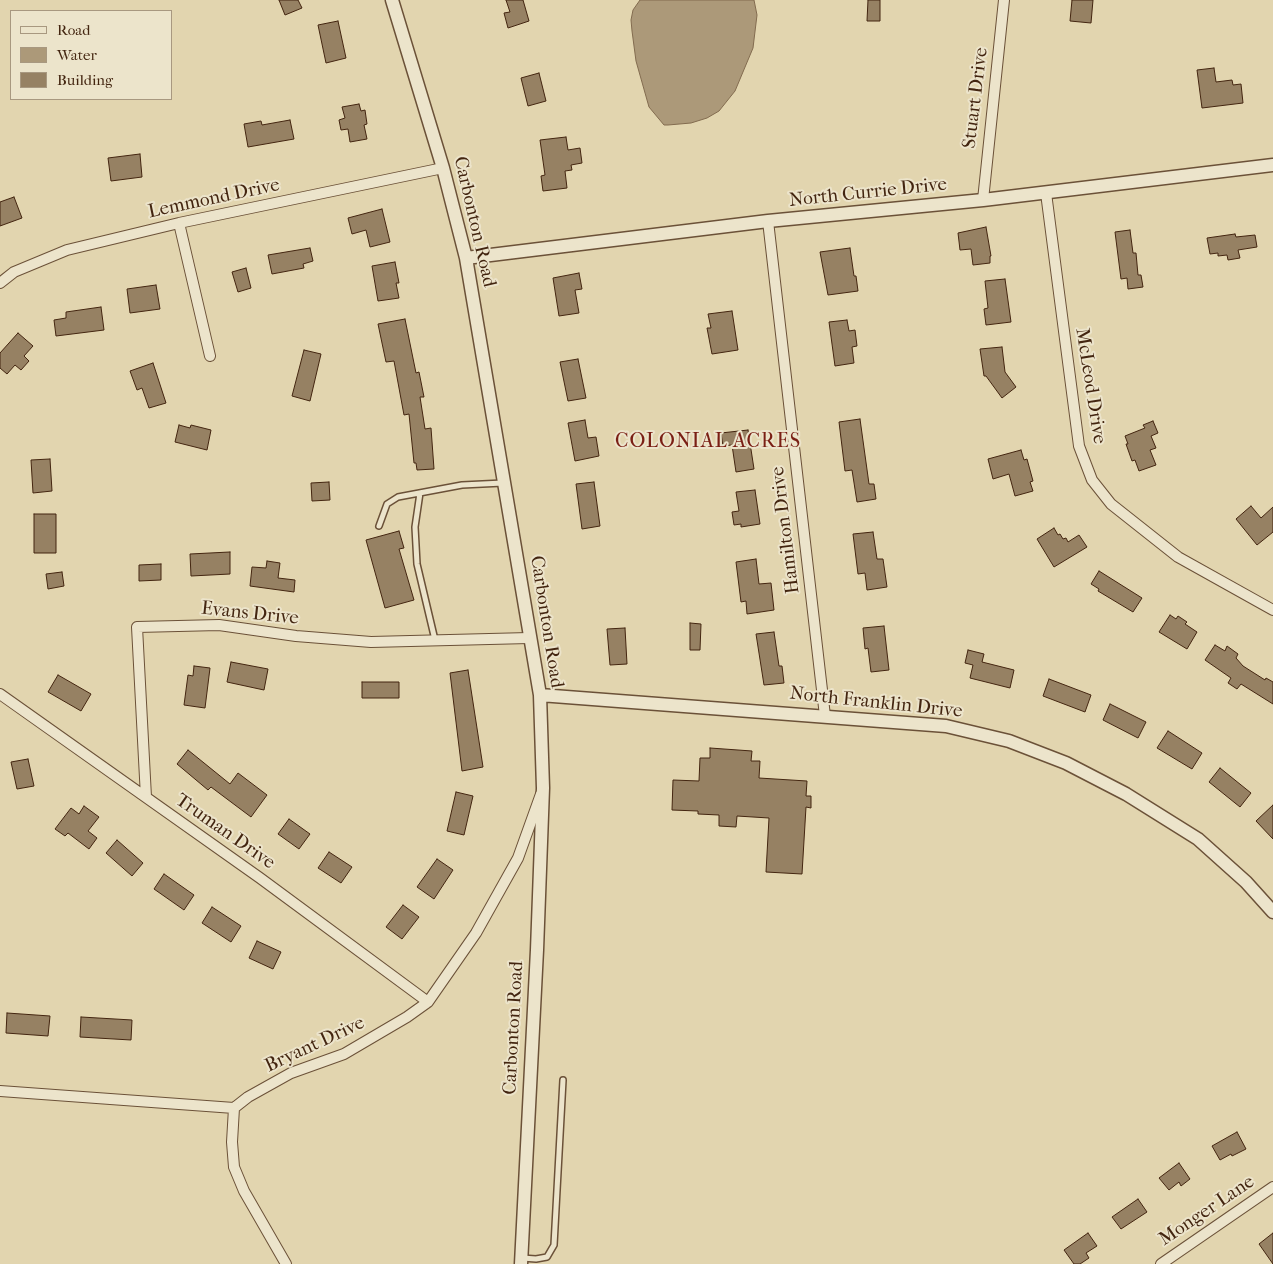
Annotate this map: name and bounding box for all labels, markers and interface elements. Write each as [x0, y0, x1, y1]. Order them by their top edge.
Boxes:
legend [10, 10, 172, 100]
text: Road [57, 21, 90, 39]
text: Water [57, 46, 97, 64]
street label: Stuart Drive [958, 46, 994, 150]
text: Building [57, 71, 113, 89]
street label: Carbonton Road [448, 154, 500, 290]
street label: North Currie Drive [788, 173, 948, 213]
street label: Lemmond Drive [146, 174, 282, 224]
street label: McLeod Drive [1070, 327, 1110, 445]
district label: COLONIAL ACRES [613, 430, 803, 454]
street label: Hamilton Drive [767, 465, 805, 595]
street label: Carbonton Road [524, 554, 568, 690]
street label: Evans Drive [200, 598, 300, 630]
street label: North Franklin Drive [789, 683, 963, 723]
street label: Truman Drive [171, 789, 279, 875]
street label: Carbonton Road [499, 961, 529, 1095]
street label: Bryant Drive [262, 1012, 368, 1078]
street label: Monger Lane [1155, 1171, 1259, 1251]

